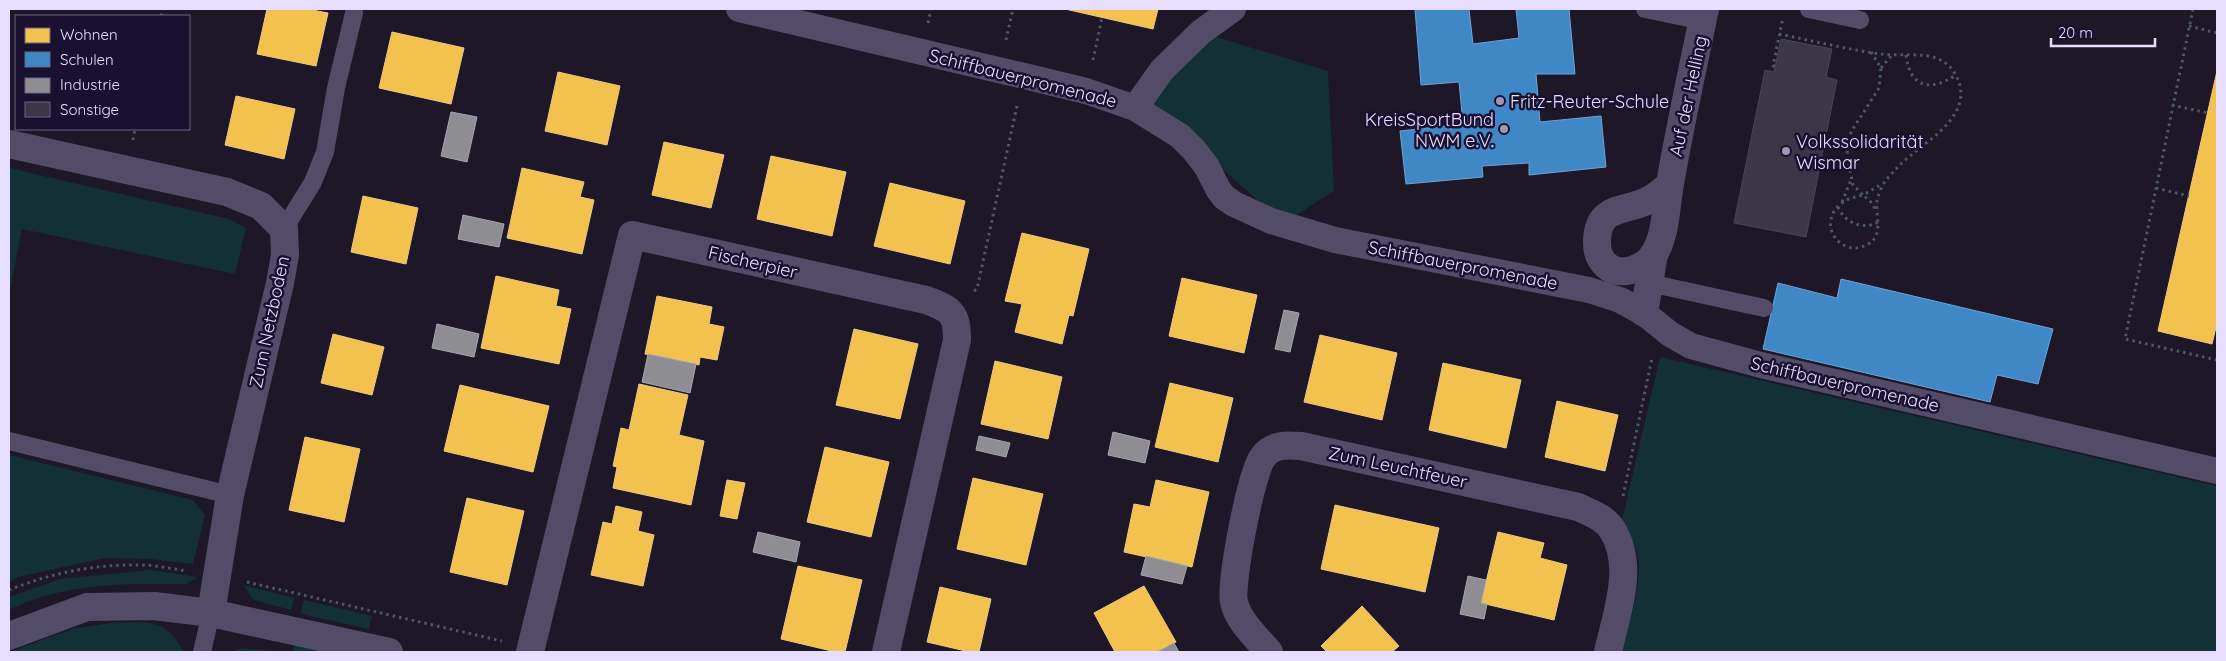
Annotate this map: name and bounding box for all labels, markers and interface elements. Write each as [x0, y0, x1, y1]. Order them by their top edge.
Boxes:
legend [15, 15, 190, 130]
scale bar [2051, 15, 2155, 47]
text: 20 m [2058, 23, 2093, 42]
text: Wohnen [60, 25, 118, 44]
street label: Auf der Helling [1664, 33, 1712, 159]
street label: Schiffbauerpromenade [927, 44, 1119, 112]
text: Schulen [60, 50, 114, 69]
text: Industrie [60, 75, 120, 94]
place label: Fritz-Reuter-Schule [1510, 90, 1669, 113]
marker: Fritz-Reuter-Schule [1494, 95, 1506, 107]
text: Sonstige [60, 100, 119, 119]
place label: KreisSportBund NWM e.V. [1365, 108, 1494, 152]
marker: KreisSportBund NWM e.V. [1498, 123, 1510, 135]
place label: Volkssolidarität Wismar [1796, 130, 1924, 174]
marker: Volkssolidarität Wismar [1780, 145, 1792, 157]
street label: Schiffbauerpromenade [1366, 235, 1560, 295]
street label: Fischerpier [706, 241, 800, 283]
street label: Zum Netzboden [244, 254, 294, 390]
street label: Schiffbauerpromenade [1749, 351, 1941, 417]
street label: Zum Leuchtfeuer [1326, 441, 1470, 493]

